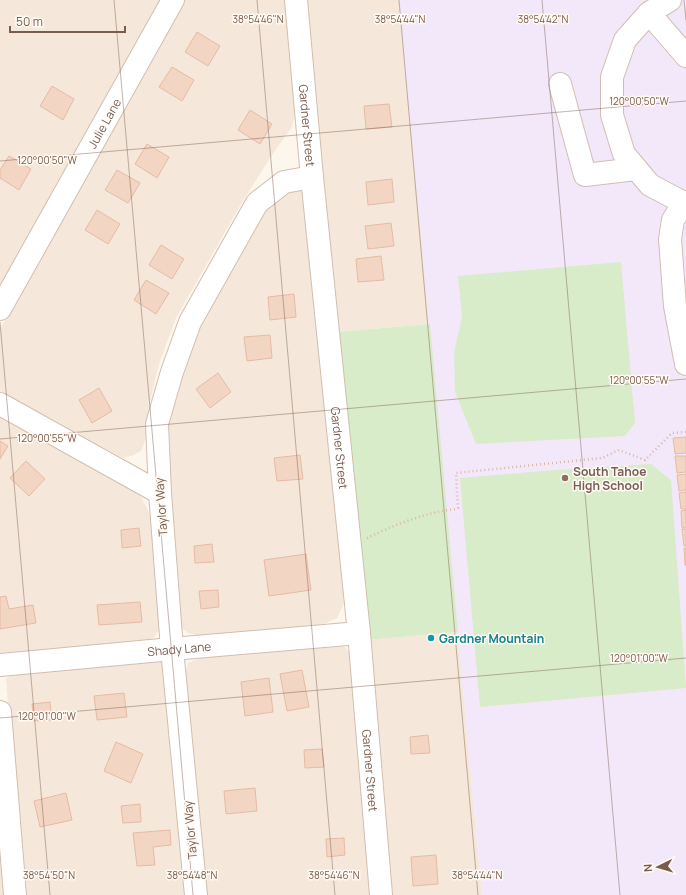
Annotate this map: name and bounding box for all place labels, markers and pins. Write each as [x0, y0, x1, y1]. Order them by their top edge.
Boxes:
place label: South Tahoe High School [573, 463, 646, 494]
marker: South Tahoe High School [560, 473, 570, 483]
place label: Gardner Mountain [439, 630, 544, 647]
marker: Gardner Mountain [426, 633, 436, 643]

